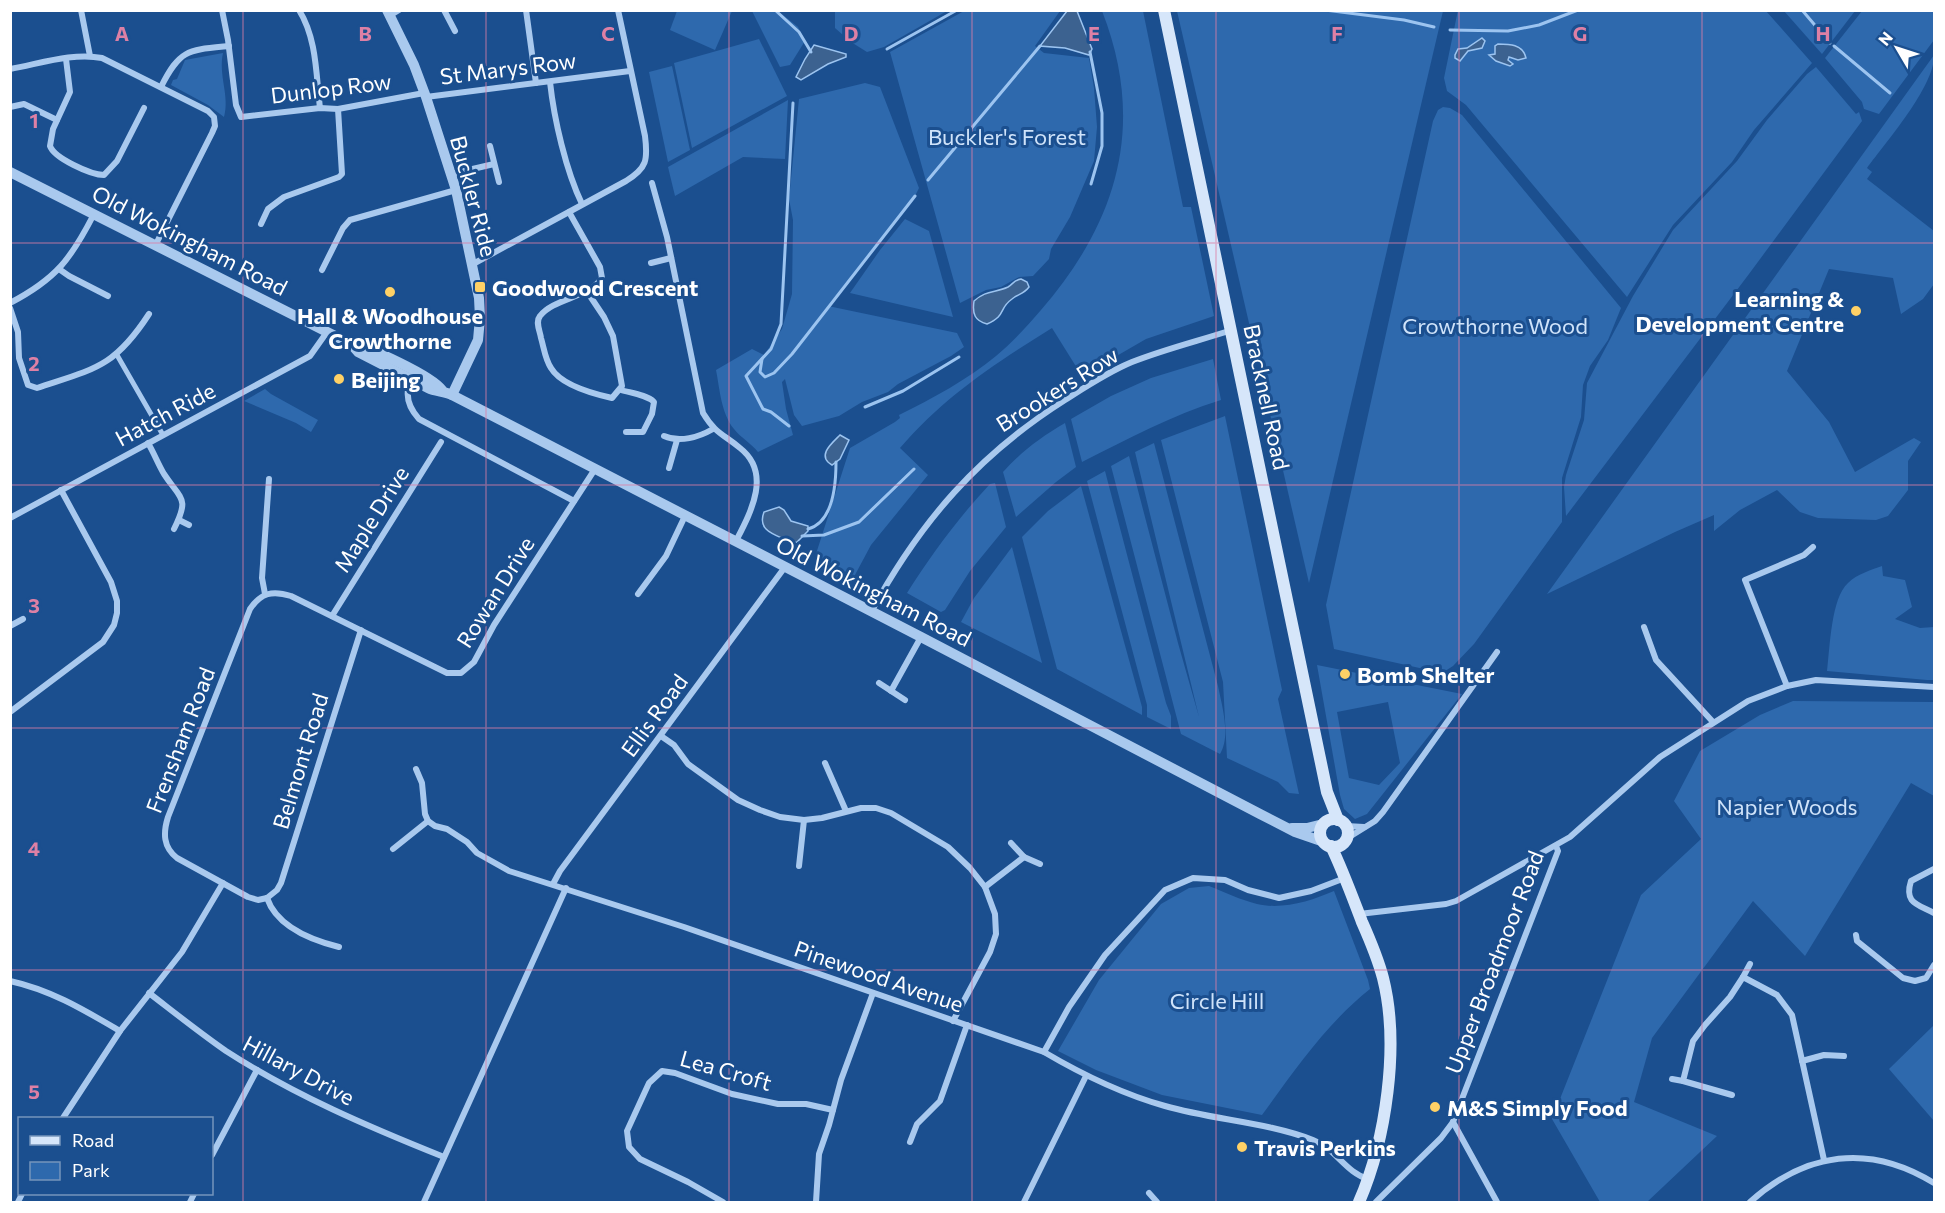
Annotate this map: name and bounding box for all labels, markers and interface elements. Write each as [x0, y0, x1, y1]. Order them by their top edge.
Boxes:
north arrow [1867, 18, 1927, 78]
text: A [115, 21, 129, 45]
text: B [358, 21, 372, 45]
text: C [601, 21, 615, 45]
text: D [844, 21, 858, 45]
text: E [1088, 21, 1100, 45]
text: F [1331, 21, 1343, 45]
text: G [1573, 21, 1587, 45]
text: H [1816, 21, 1831, 45]
text: N [1874, 28, 1896, 49]
street label: St Marys Row [438, 46, 578, 90]
street label: Dunlop Row [269, 67, 393, 109]
text: 1 [29, 108, 39, 132]
park label: Buckler's Forest [928, 123, 1086, 150]
street label: Buckler Ride [445, 133, 503, 259]
street label: Old Wokingham Road [88, 179, 292, 301]
place label: Goodwood Crescent [492, 274, 698, 301]
marker: Goodwood Crescent [473, 280, 487, 294]
marker: Hall & Woodhouse Crowthorne [383, 285, 397, 299]
place label: Learning & Development Centre [1635, 285, 1844, 337]
place label: Hall & Woodhouse Crowthorne [297, 302, 483, 354]
marker: Learning & Development Centre [1849, 304, 1863, 318]
park label: Crowthorne Wood [1402, 312, 1588, 339]
street label: Bracknell Road [1238, 322, 1296, 472]
street label: Brookers Row [991, 341, 1123, 437]
text: 2 [28, 351, 40, 375]
place label: Beijing [351, 366, 420, 393]
marker: Beijing [332, 372, 346, 386]
street label: Hatch Ride [110, 376, 220, 452]
street label: Maple Drive [328, 461, 414, 577]
street label: Old Wokingham Road [772, 530, 976, 652]
street label: Rowan Drive [450, 532, 540, 652]
text: 3 [28, 593, 40, 617]
place label: Bomb Shelter [1357, 661, 1495, 688]
street label: Frensham Road [140, 663, 220, 817]
marker: Bomb Shelter [1338, 667, 1352, 681]
street label: Ellis Road [615, 668, 693, 762]
street label: Belmont Road [266, 690, 334, 832]
park label: Napier Woods [1716, 793, 1858, 820]
text: 4 [28, 836, 40, 860]
street label: Upper Broadmoor Road [1439, 847, 1549, 1077]
street label: Pinewood Avenue [791, 934, 967, 1018]
park label: Circle Hill [1170, 987, 1264, 1014]
street label: Hillary Drive [239, 1029, 359, 1111]
street label: Lea Croft [677, 1044, 775, 1096]
text: 5 [28, 1079, 40, 1103]
place label: M&S Simply Food [1447, 1094, 1628, 1121]
marker: M&S Simply Food [1428, 1100, 1442, 1114]
legend [18, 1117, 213, 1195]
text: Road [72, 1129, 114, 1151]
place label: Travis Perkins [1254, 1134, 1396, 1161]
marker: Travis Perkins [1235, 1140, 1249, 1154]
text: Park [72, 1159, 110, 1181]

